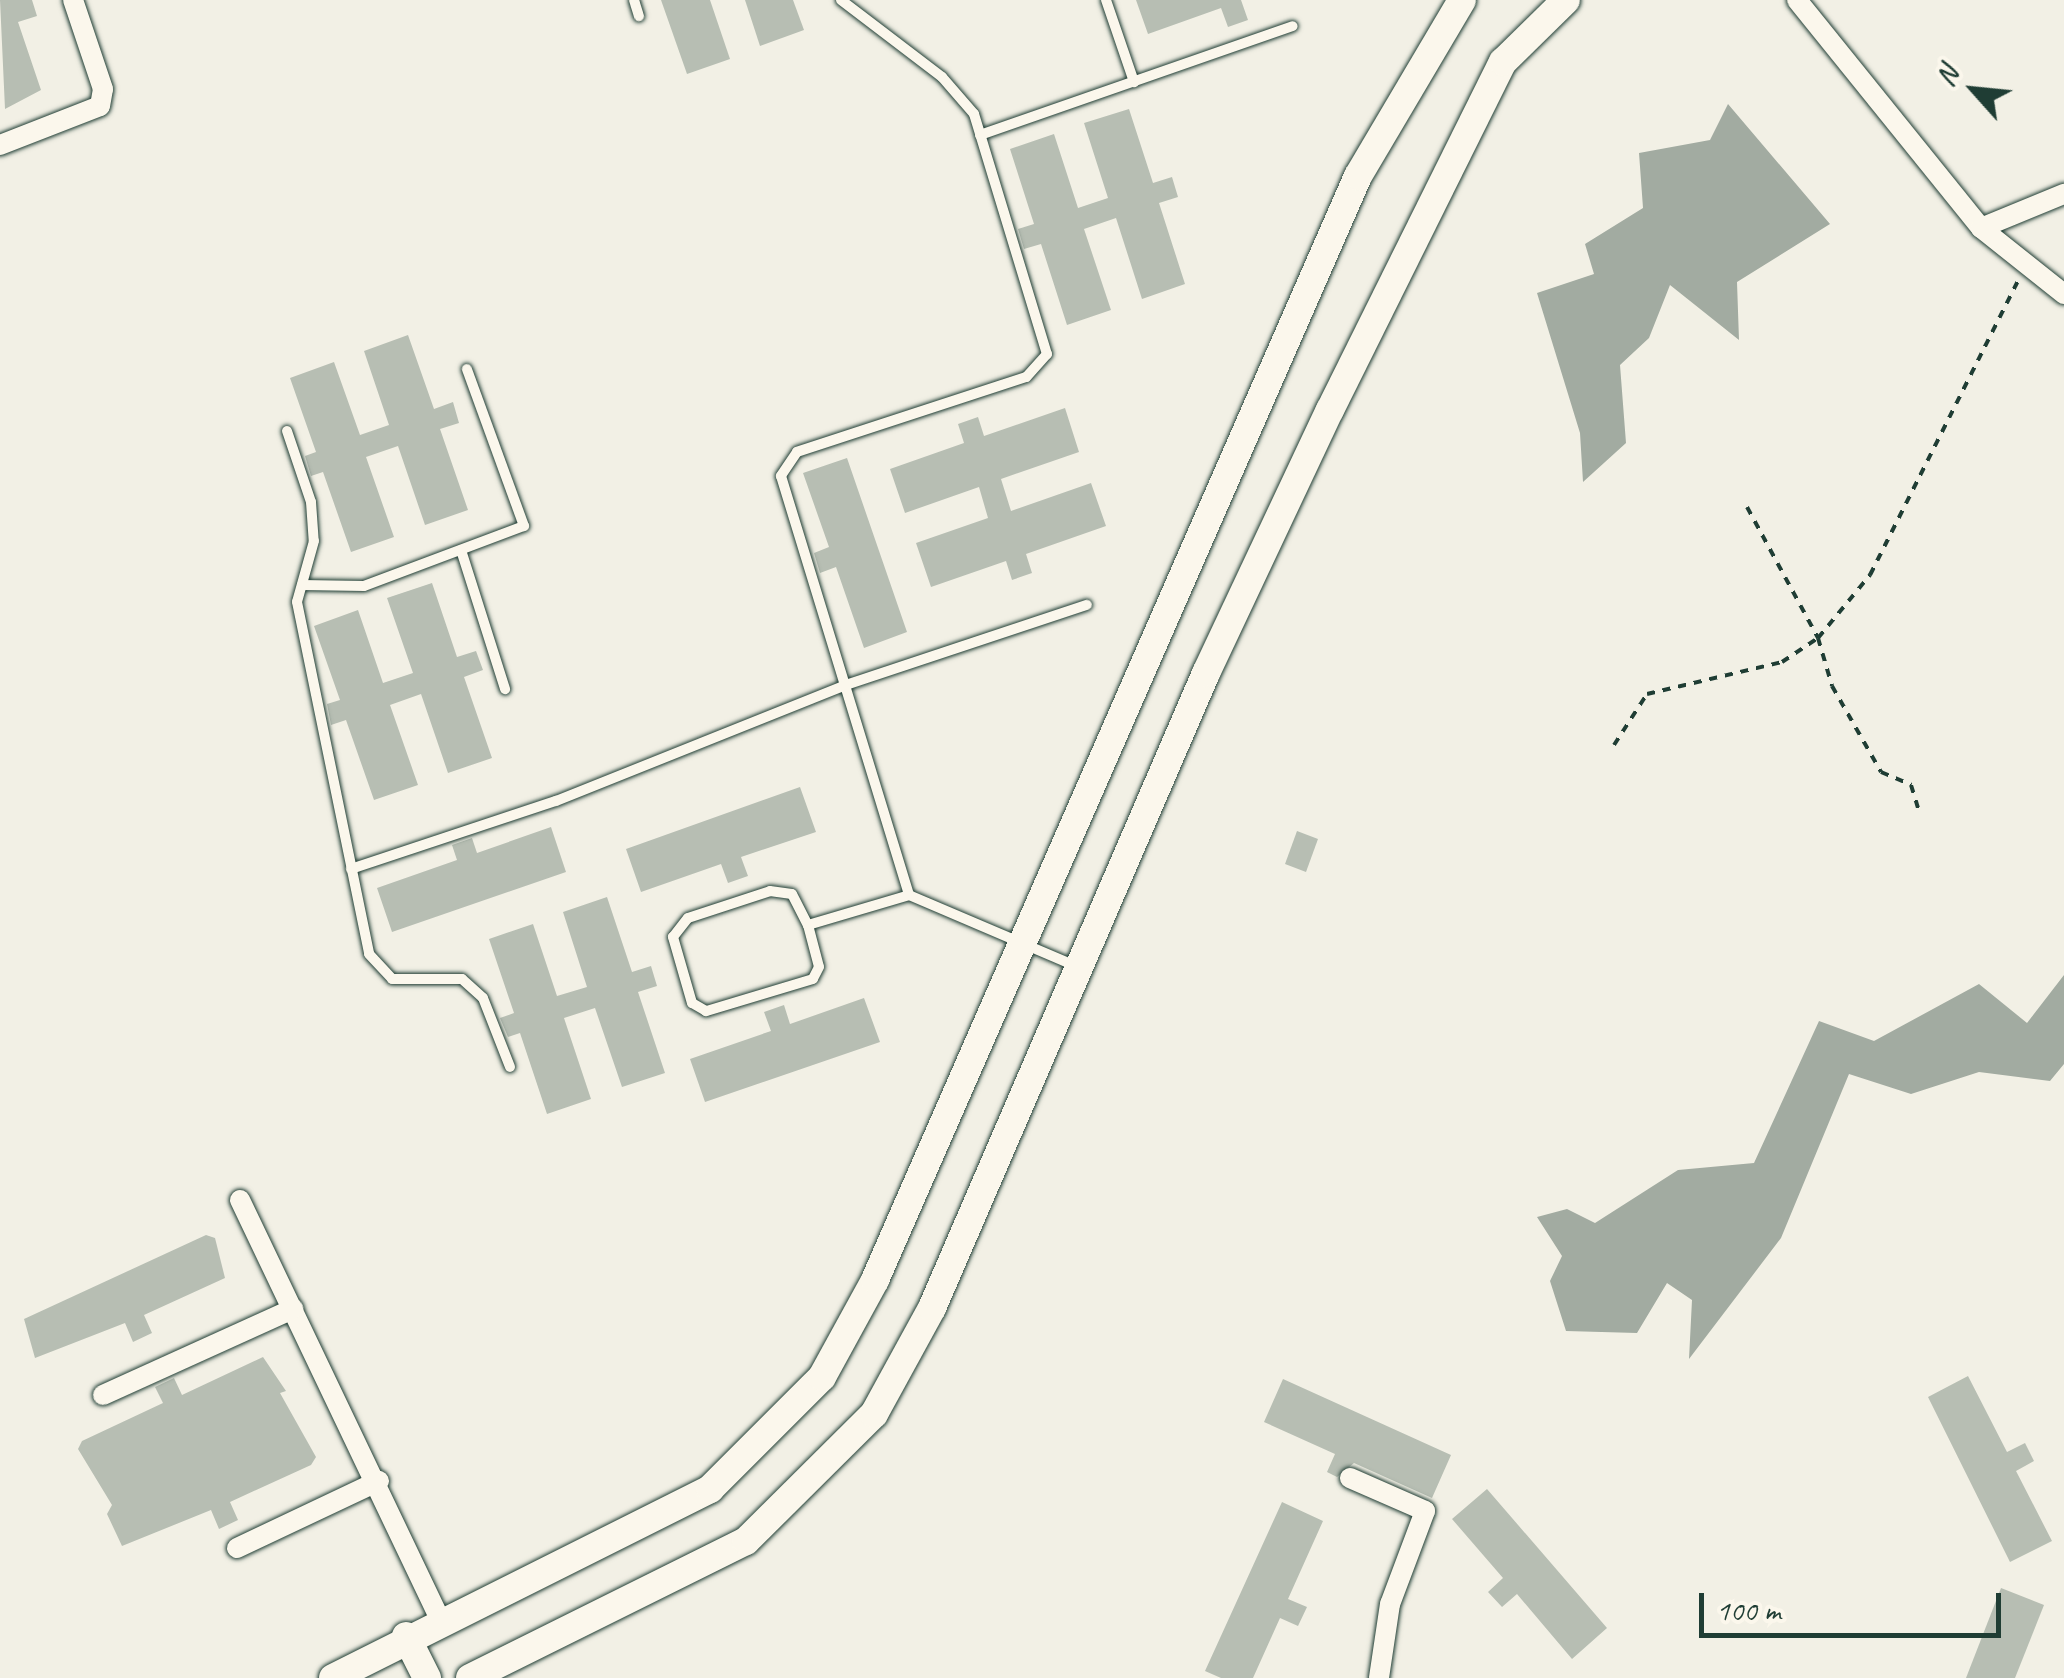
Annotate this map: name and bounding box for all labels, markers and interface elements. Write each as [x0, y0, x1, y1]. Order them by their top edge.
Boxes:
north arrow [1924, 40, 2024, 140]
text: N [1927, 60, 1966, 92]
scale bar [1704, 1573, 2006, 1635]
text: 100 m [1716, 1591, 1781, 1629]

